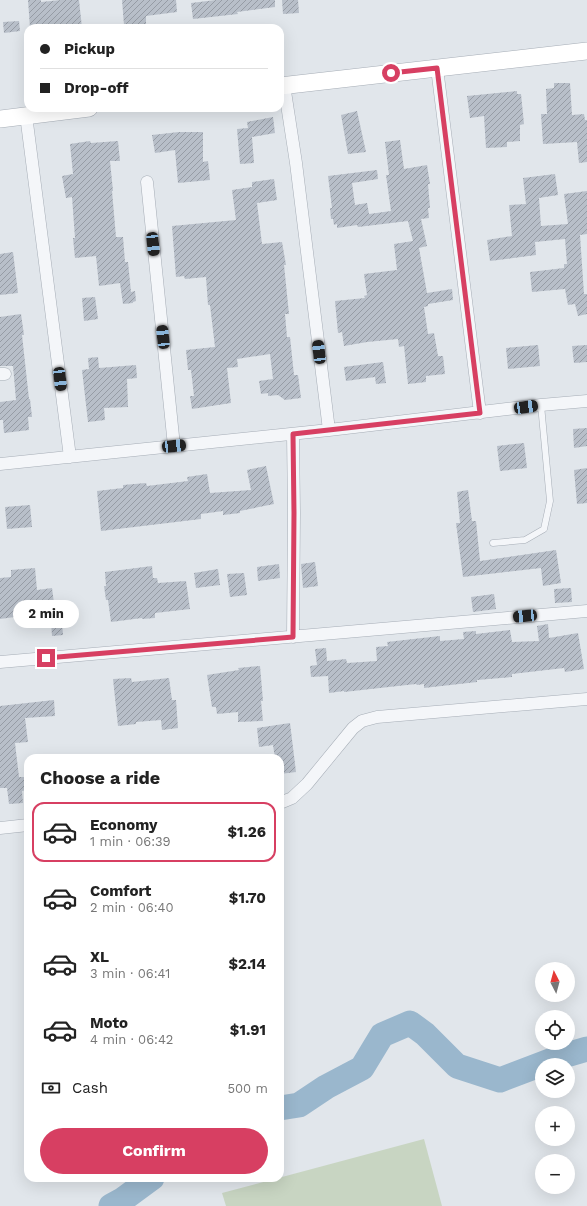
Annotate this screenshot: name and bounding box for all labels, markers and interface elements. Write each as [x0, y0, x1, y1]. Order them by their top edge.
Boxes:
text: Pickup [64, 40, 115, 58]
route start [382, 64, 400, 82]
text: Drop-off [64, 79, 129, 97]
car [146, 231, 160, 257]
car [156, 324, 170, 350]
car [312, 339, 326, 365]
car [53, 366, 67, 392]
car [513, 399, 539, 415]
car [161, 439, 187, 453]
callout: 2 min [13, 600, 79, 628]
text: 2 min [28, 606, 64, 621]
car [513, 609, 537, 623]
route end [37, 649, 55, 667]
text: Choose a ride [40, 767, 160, 788]
icon: car [42, 814, 78, 850]
text: Economy [90, 816, 157, 834]
text: $1.26 [227, 823, 266, 841]
text: 1 min · 06:39 [90, 834, 171, 849]
icon: car [42, 880, 78, 916]
text: Comfort [90, 882, 151, 900]
text: $1.70 [229, 889, 266, 907]
text: 2 min · 06:40 [90, 900, 174, 915]
icon: car [42, 946, 78, 982]
text: XL [90, 948, 109, 966]
text: $2.14 [228, 955, 266, 973]
north arrow [535, 962, 575, 1002]
map controls [535, 962, 575, 1194]
text: 3 min · 06:41 [90, 966, 170, 981]
button: locate [535, 1010, 575, 1050]
icon: car [42, 1012, 78, 1048]
text: Moto [90, 1014, 128, 1032]
text: $1.91 [230, 1021, 266, 1039]
text: 4 min · 06:42 [90, 1032, 173, 1047]
button: layers [535, 1058, 575, 1098]
icon: cash [40, 1077, 62, 1099]
text: Cash [72, 1079, 108, 1097]
text: 500 m [227, 1081, 268, 1096]
button: + [535, 1106, 575, 1146]
button: Confirm [40, 1128, 268, 1174]
button: − [535, 1154, 575, 1194]

